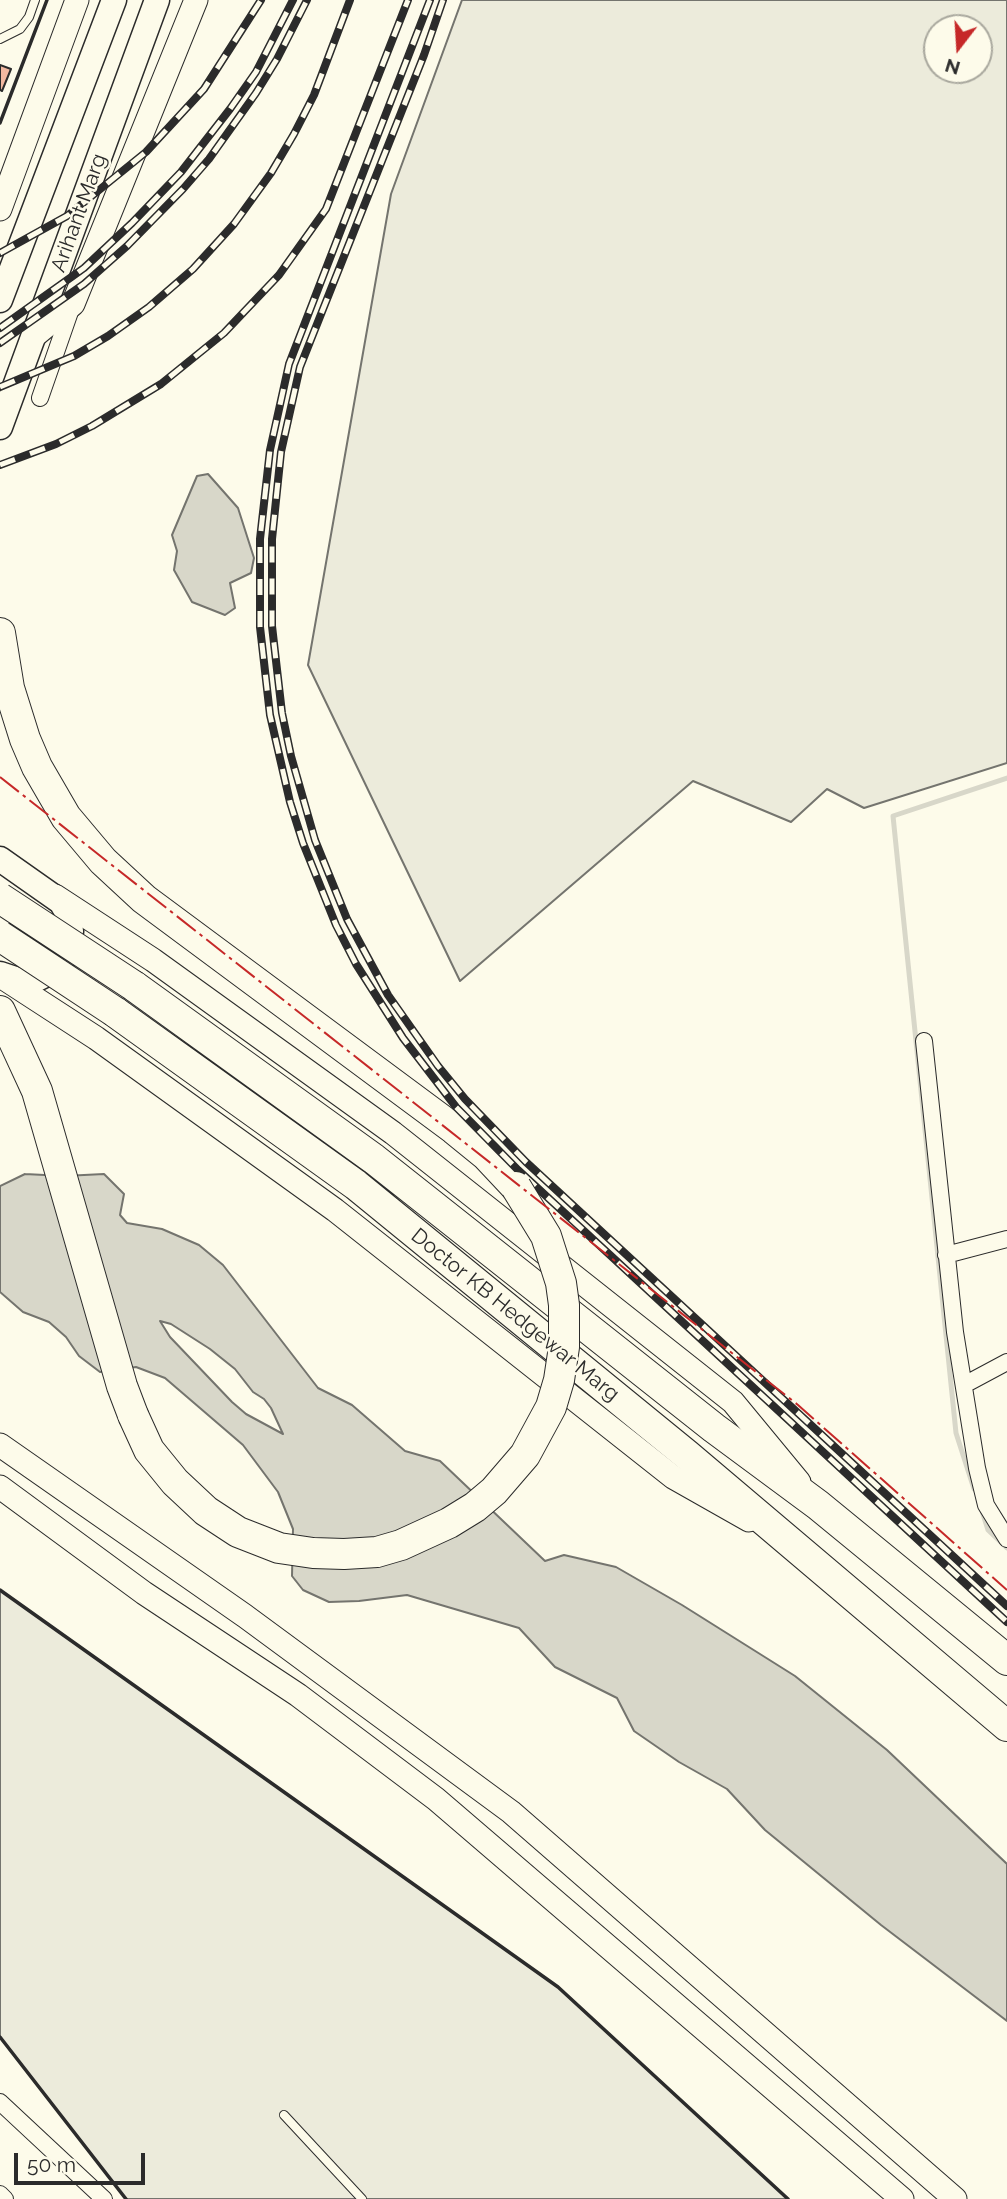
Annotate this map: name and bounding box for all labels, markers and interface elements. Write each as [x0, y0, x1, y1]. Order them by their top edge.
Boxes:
north arrow [923, 14, 993, 84]
text: N [942, 55, 963, 80]
street label: Arihant Marg [46, 150, 112, 276]
street label: Doctor KB Hedgewar Marg [406, 1223, 624, 1407]
scale bar [18, 2140, 149, 2184]
text: 50 m [27, 2152, 76, 2177]

